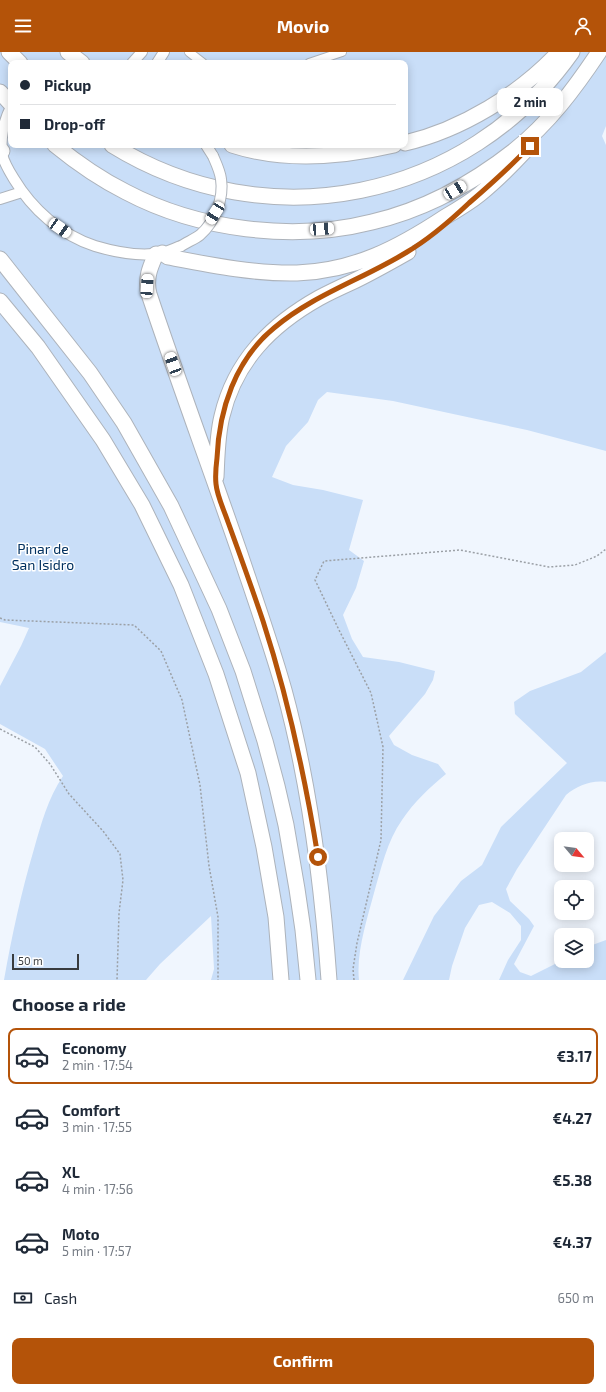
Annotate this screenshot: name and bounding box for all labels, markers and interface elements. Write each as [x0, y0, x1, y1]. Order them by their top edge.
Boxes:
icon: menu [12, 15, 34, 37]
text: Movio [277, 15, 329, 37]
icon: person [572, 15, 594, 37]
text: Pickup [44, 76, 91, 94]
callout: 2 min [497, 88, 563, 116]
text: 2 min [513, 94, 547, 110]
text: Drop-off [44, 115, 105, 133]
route end [521, 137, 539, 155]
car [442, 179, 468, 201]
car [204, 200, 226, 226]
car [47, 216, 73, 240]
car [310, 222, 334, 236]
car [140, 274, 154, 298]
car [163, 351, 183, 377]
park label: Pinar de San Isidro [12, 540, 74, 573]
north arrow [554, 832, 594, 872]
map controls [554, 832, 594, 968]
route start [309, 848, 327, 866]
button: locate [554, 880, 594, 920]
button: layers [554, 928, 594, 968]
scale bar [12, 952, 79, 971]
text: 50 m [18, 954, 43, 967]
text: Choose a ride [12, 993, 126, 1015]
icon: car [14, 1038, 50, 1074]
text: Economy [62, 1039, 127, 1057]
text: €3.17 [556, 1047, 592, 1065]
text: 2 min · 17:54 [62, 1057, 133, 1073]
icon: car [14, 1100, 50, 1136]
text: Comfort [62, 1101, 120, 1119]
text: €4.27 [553, 1109, 592, 1127]
text: 3 min · 17:55 [62, 1119, 132, 1135]
icon: car [14, 1162, 50, 1198]
text: XL [62, 1163, 80, 1181]
text: €5.38 [553, 1171, 592, 1189]
text: 4 min · 17:56 [62, 1181, 133, 1197]
icon: car [14, 1224, 50, 1260]
text: Moto [62, 1225, 100, 1243]
text: €4.37 [553, 1233, 592, 1251]
text: 5 min · 17:57 [62, 1243, 131, 1259]
icon: cash [12, 1287, 34, 1309]
text: Cash [44, 1289, 77, 1307]
text: 650 m [557, 1290, 594, 1306]
button: Confirm [12, 1338, 594, 1384]

